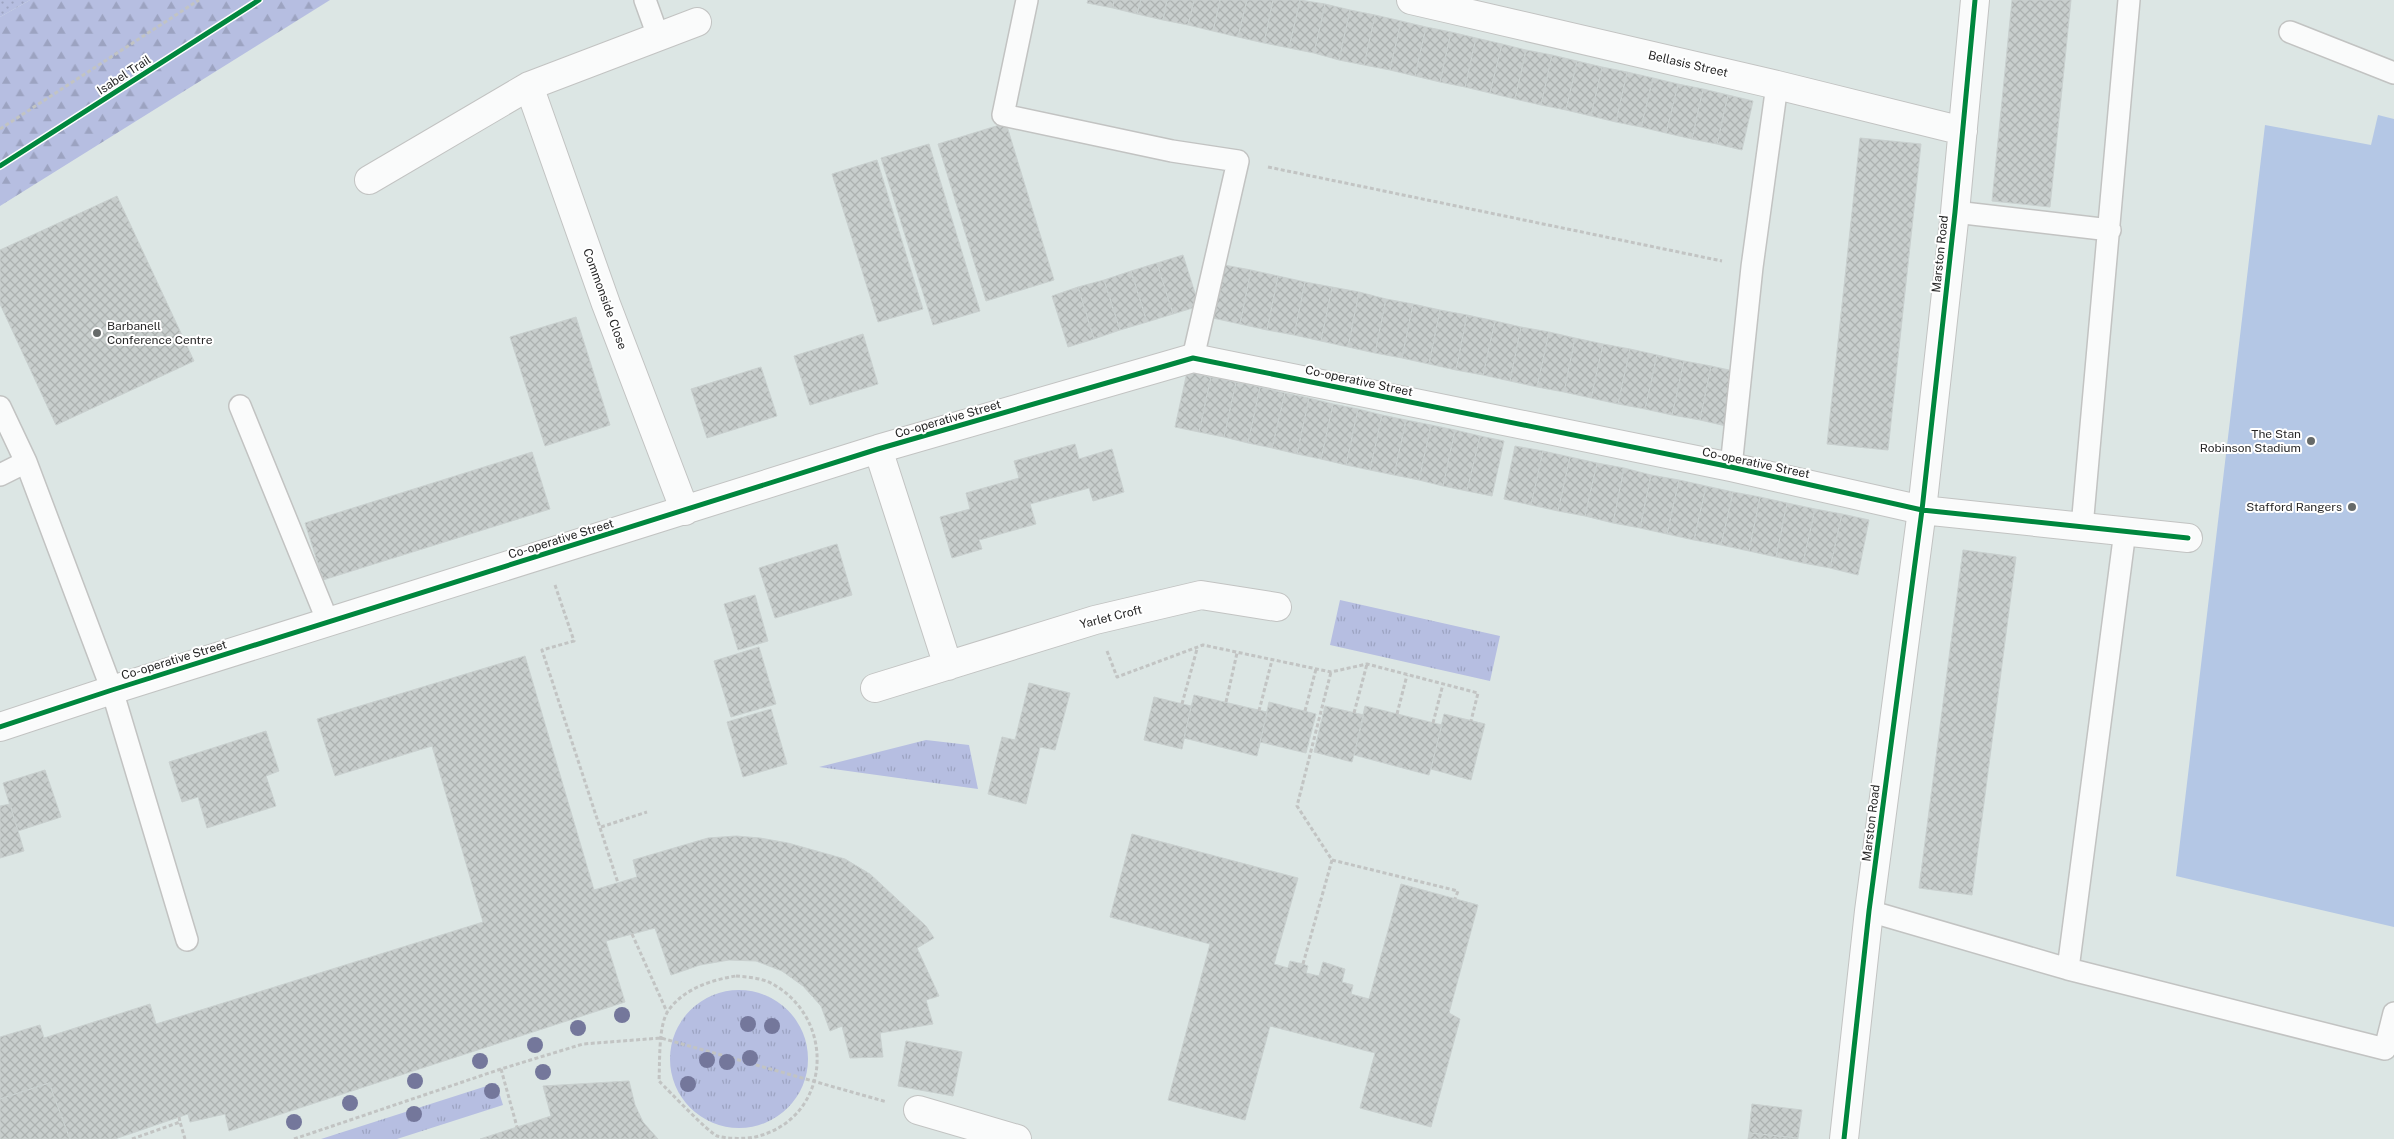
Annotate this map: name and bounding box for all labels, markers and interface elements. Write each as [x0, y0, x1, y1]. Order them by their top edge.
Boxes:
street label: Bellasis Street [1647, 48, 1730, 80]
street label: Isabel Trail [95, 52, 154, 98]
street label: Marston Road [1929, 215, 1951, 293]
street label: Commonside Close [580, 247, 630, 352]
place label: Barbanell Conference Centre [107, 319, 213, 347]
marker: Barbanell Conference Centre [91, 327, 103, 339]
street label: Co-operative Street [1304, 363, 1414, 399]
street label: Co-operative Street [893, 397, 1003, 441]
place label: The Stan Robinson Stadium [2200, 427, 2301, 455]
marker: The Stan Robinson Stadium [2305, 435, 2317, 447]
street label: Co-operative Street [1701, 445, 1811, 481]
place label: Stafford Rangers [2246, 500, 2342, 514]
marker: Stafford Rangers [2346, 501, 2358, 513]
street label: Co-operative Street [507, 516, 616, 562]
street label: Yarlet Croft [1078, 602, 1144, 632]
street label: Co-operative Street [120, 637, 229, 683]
street label: Marston Road [1859, 784, 1883, 862]

